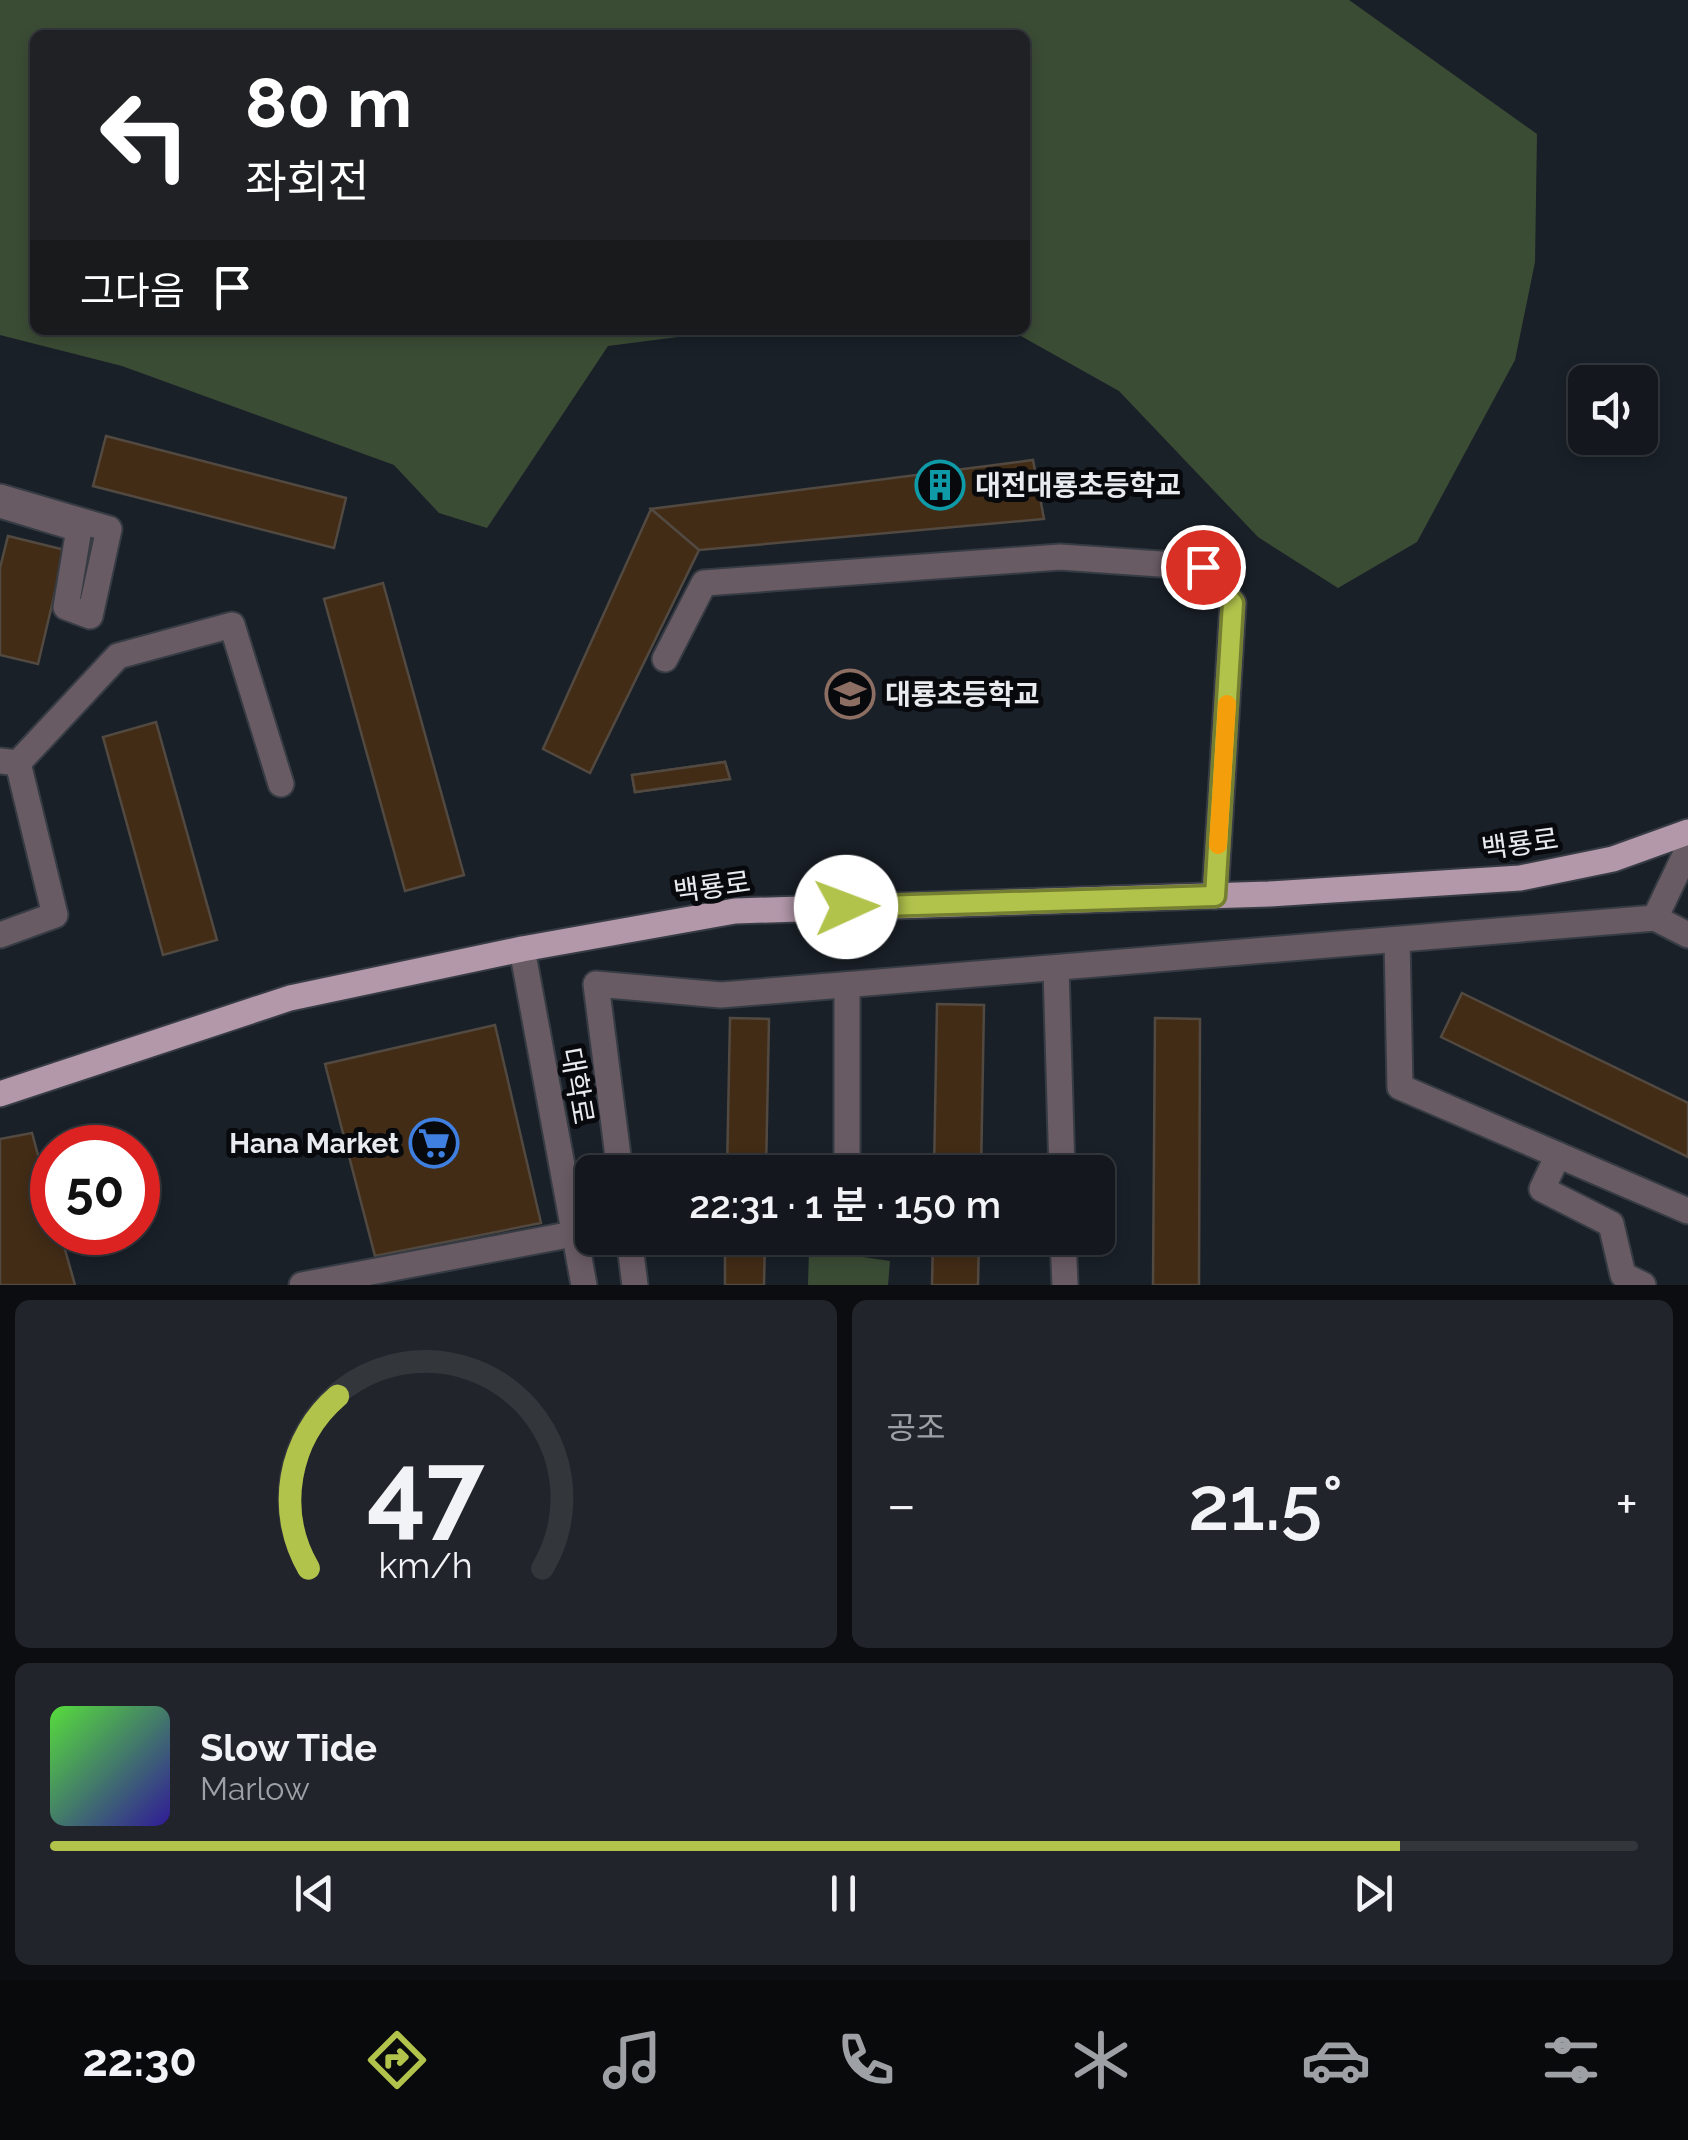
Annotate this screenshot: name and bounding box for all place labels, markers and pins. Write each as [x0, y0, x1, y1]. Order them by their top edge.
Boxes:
building icon: 대전대룡초등학교 [914, 459, 966, 511]
place label: 대전대룡초등학교 [975, 469, 1181, 502]
pin [1161, 525, 1246, 610]
school or university icon: 대룡초등학교 [824, 668, 876, 720]
place label: 대룡초등학교 [885, 678, 1040, 711]
supermarket icon: Hana Market [408, 1117, 460, 1169]
place label: Hana Market [229, 1127, 399, 1160]

